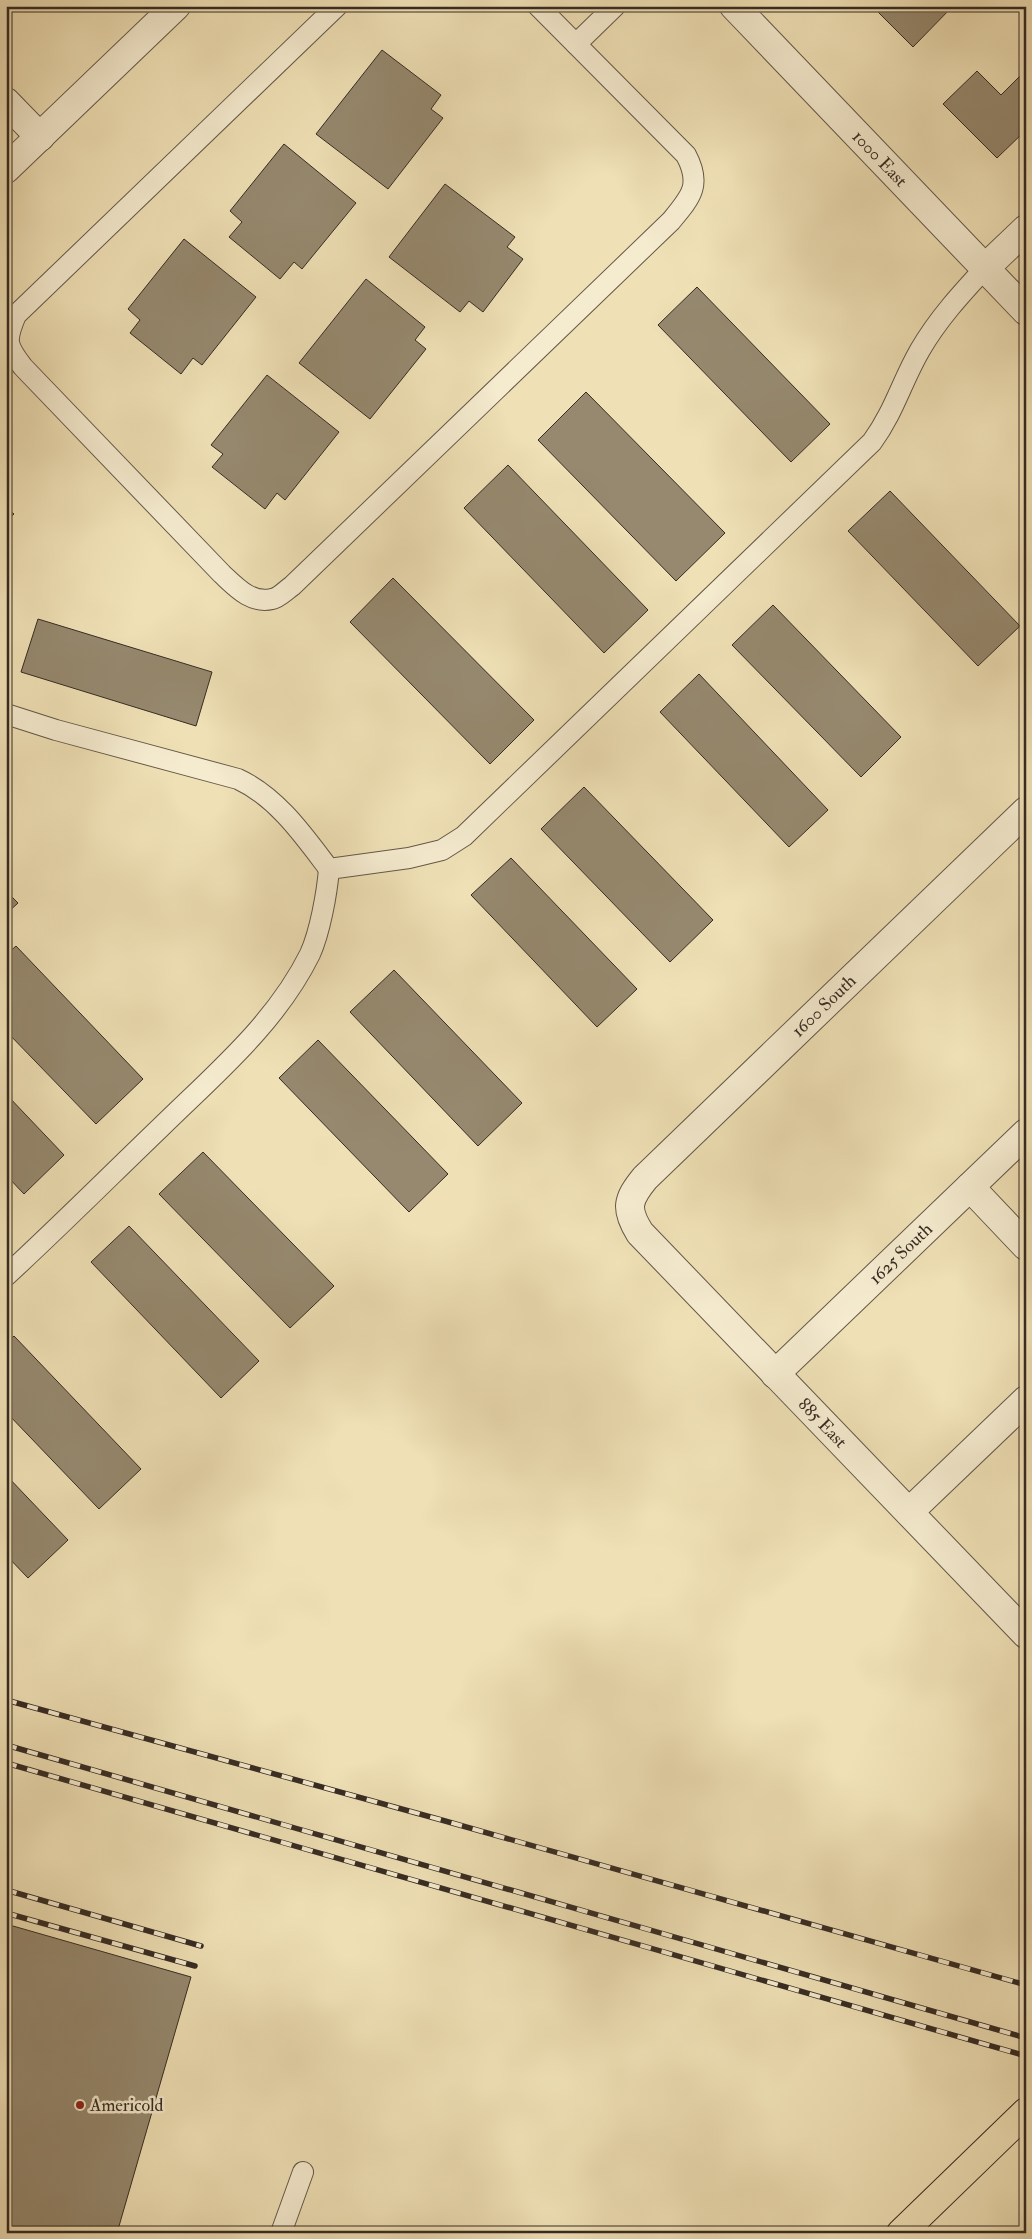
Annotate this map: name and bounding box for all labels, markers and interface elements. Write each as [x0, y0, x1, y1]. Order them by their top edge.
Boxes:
street label: 1000 East [847, 125, 913, 192]
street label: 1600 South [787, 969, 861, 1042]
street label: 1625 South [864, 1217, 938, 1289]
street label: 885 East [793, 1393, 852, 1453]
place label: Americold [89, 2094, 164, 2117]
marker: Americold [74, 2099, 86, 2111]

